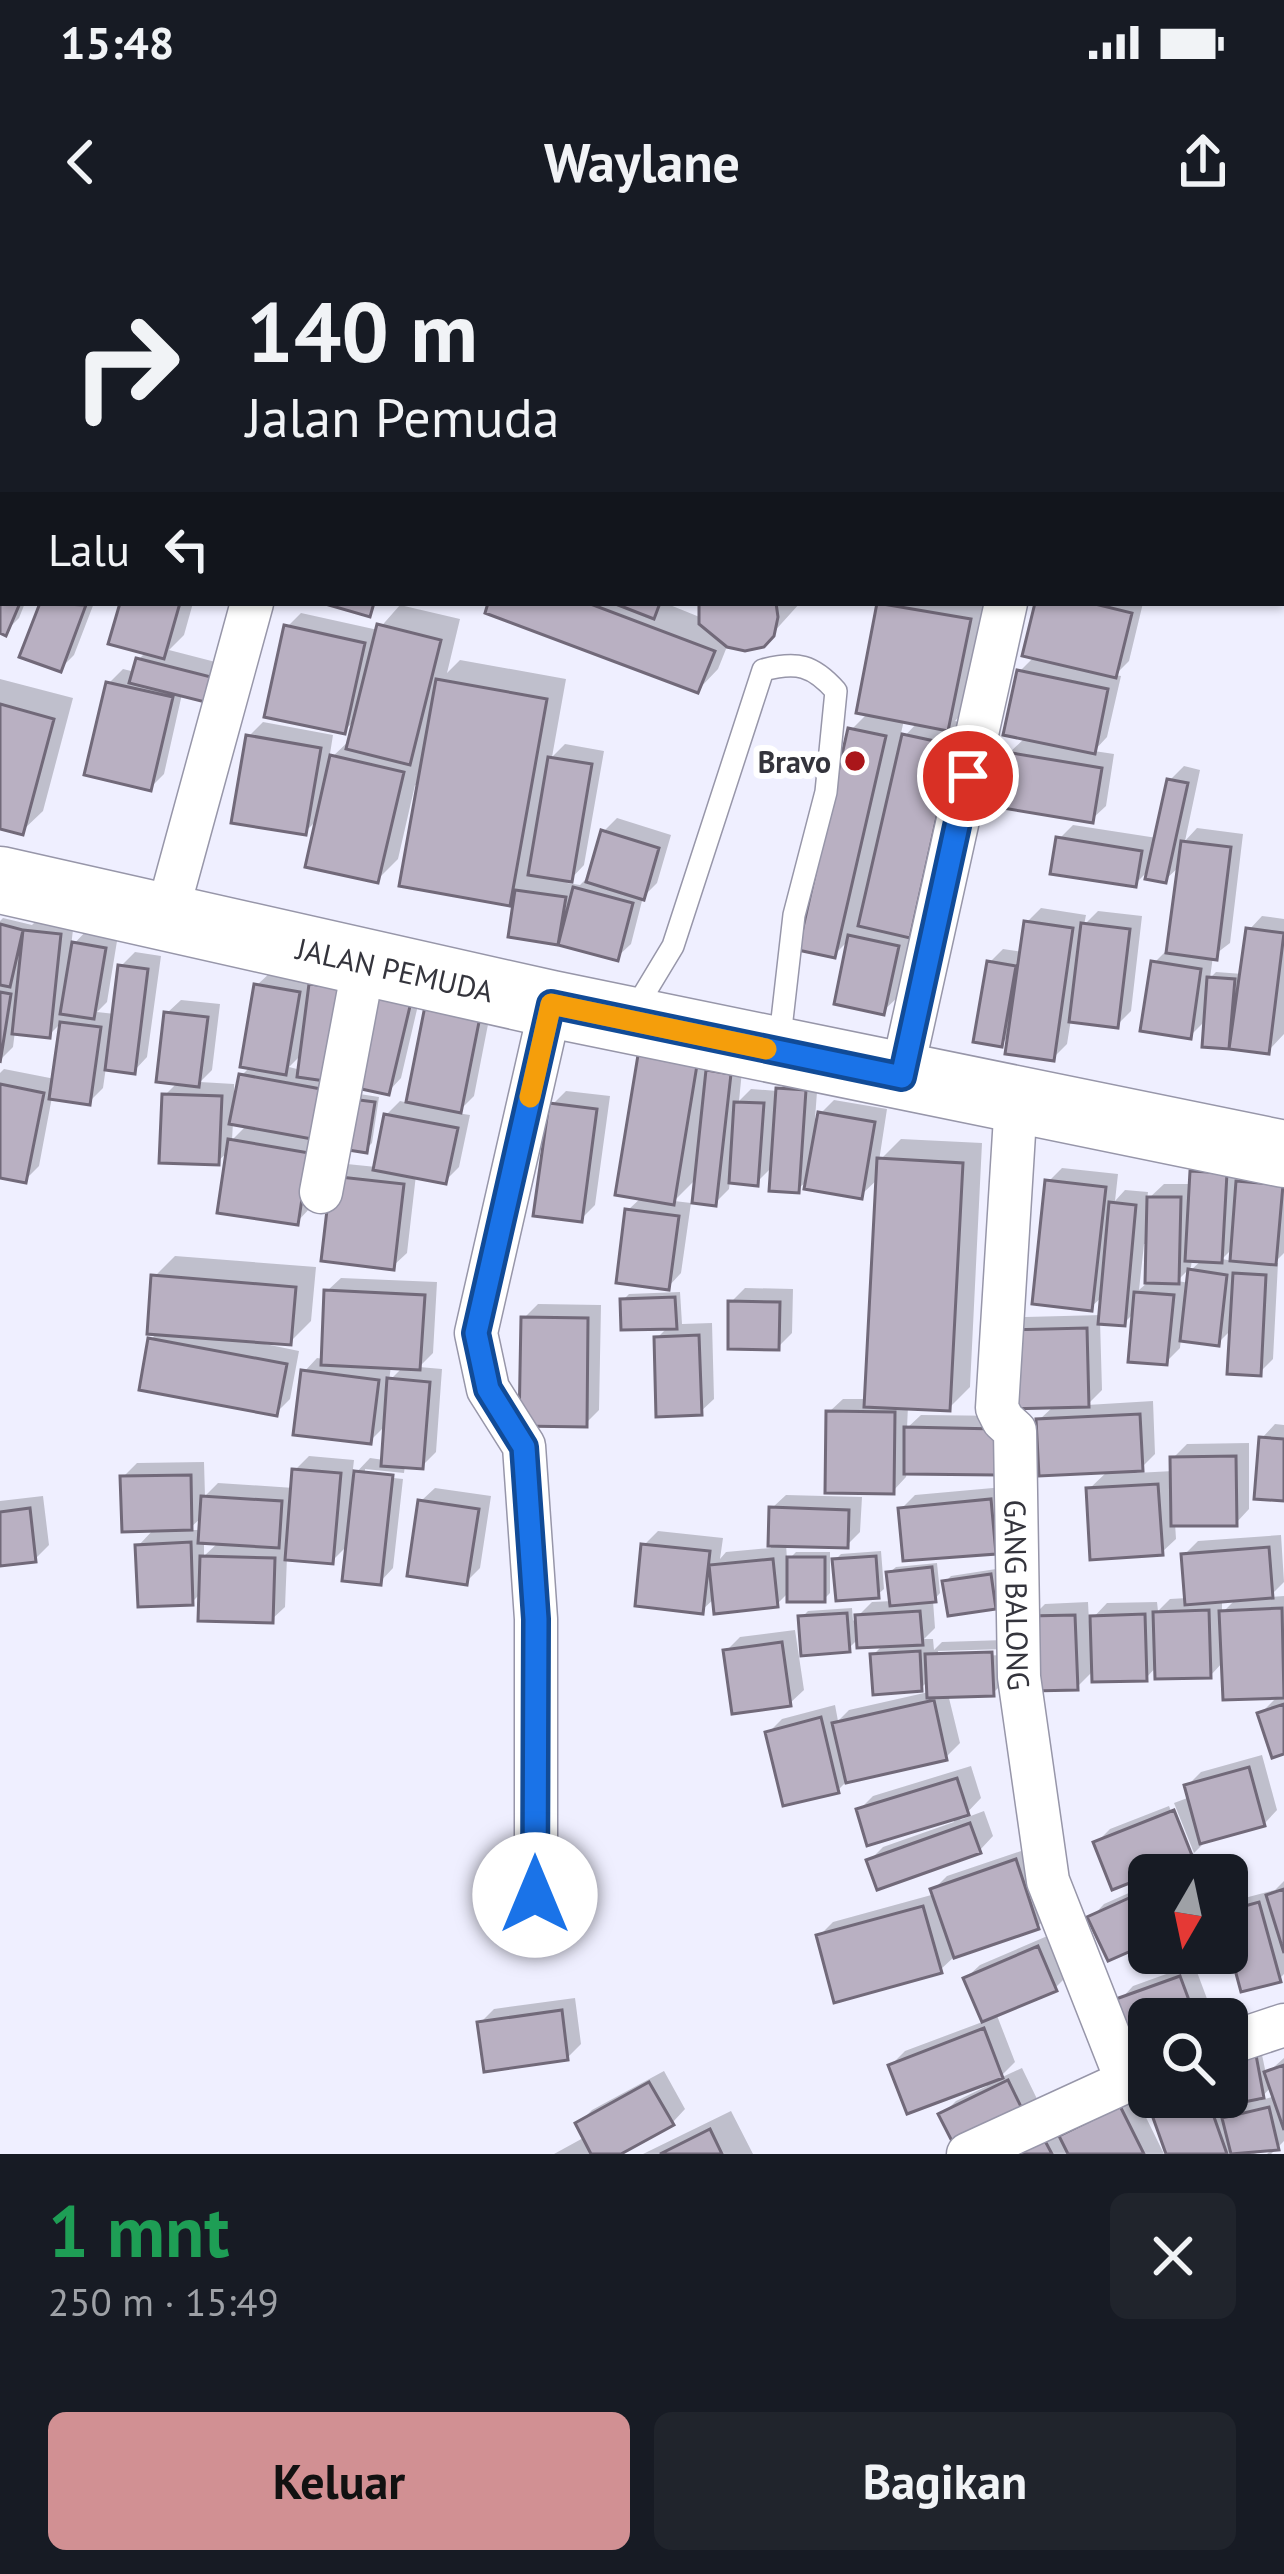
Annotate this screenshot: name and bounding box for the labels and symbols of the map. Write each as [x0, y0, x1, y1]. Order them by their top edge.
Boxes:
pin [917, 725, 1019, 827]
place label: Bravo [758, 742, 831, 781]
marker: Bravo [842, 748, 868, 774]
street label: JALAN PEMUDA [291, 927, 498, 1010]
street label: GANG BALONG [997, 1499, 1040, 1692]
position arrow [472, 1832, 598, 1958]
north arrow [1128, 1854, 1248, 1974]

